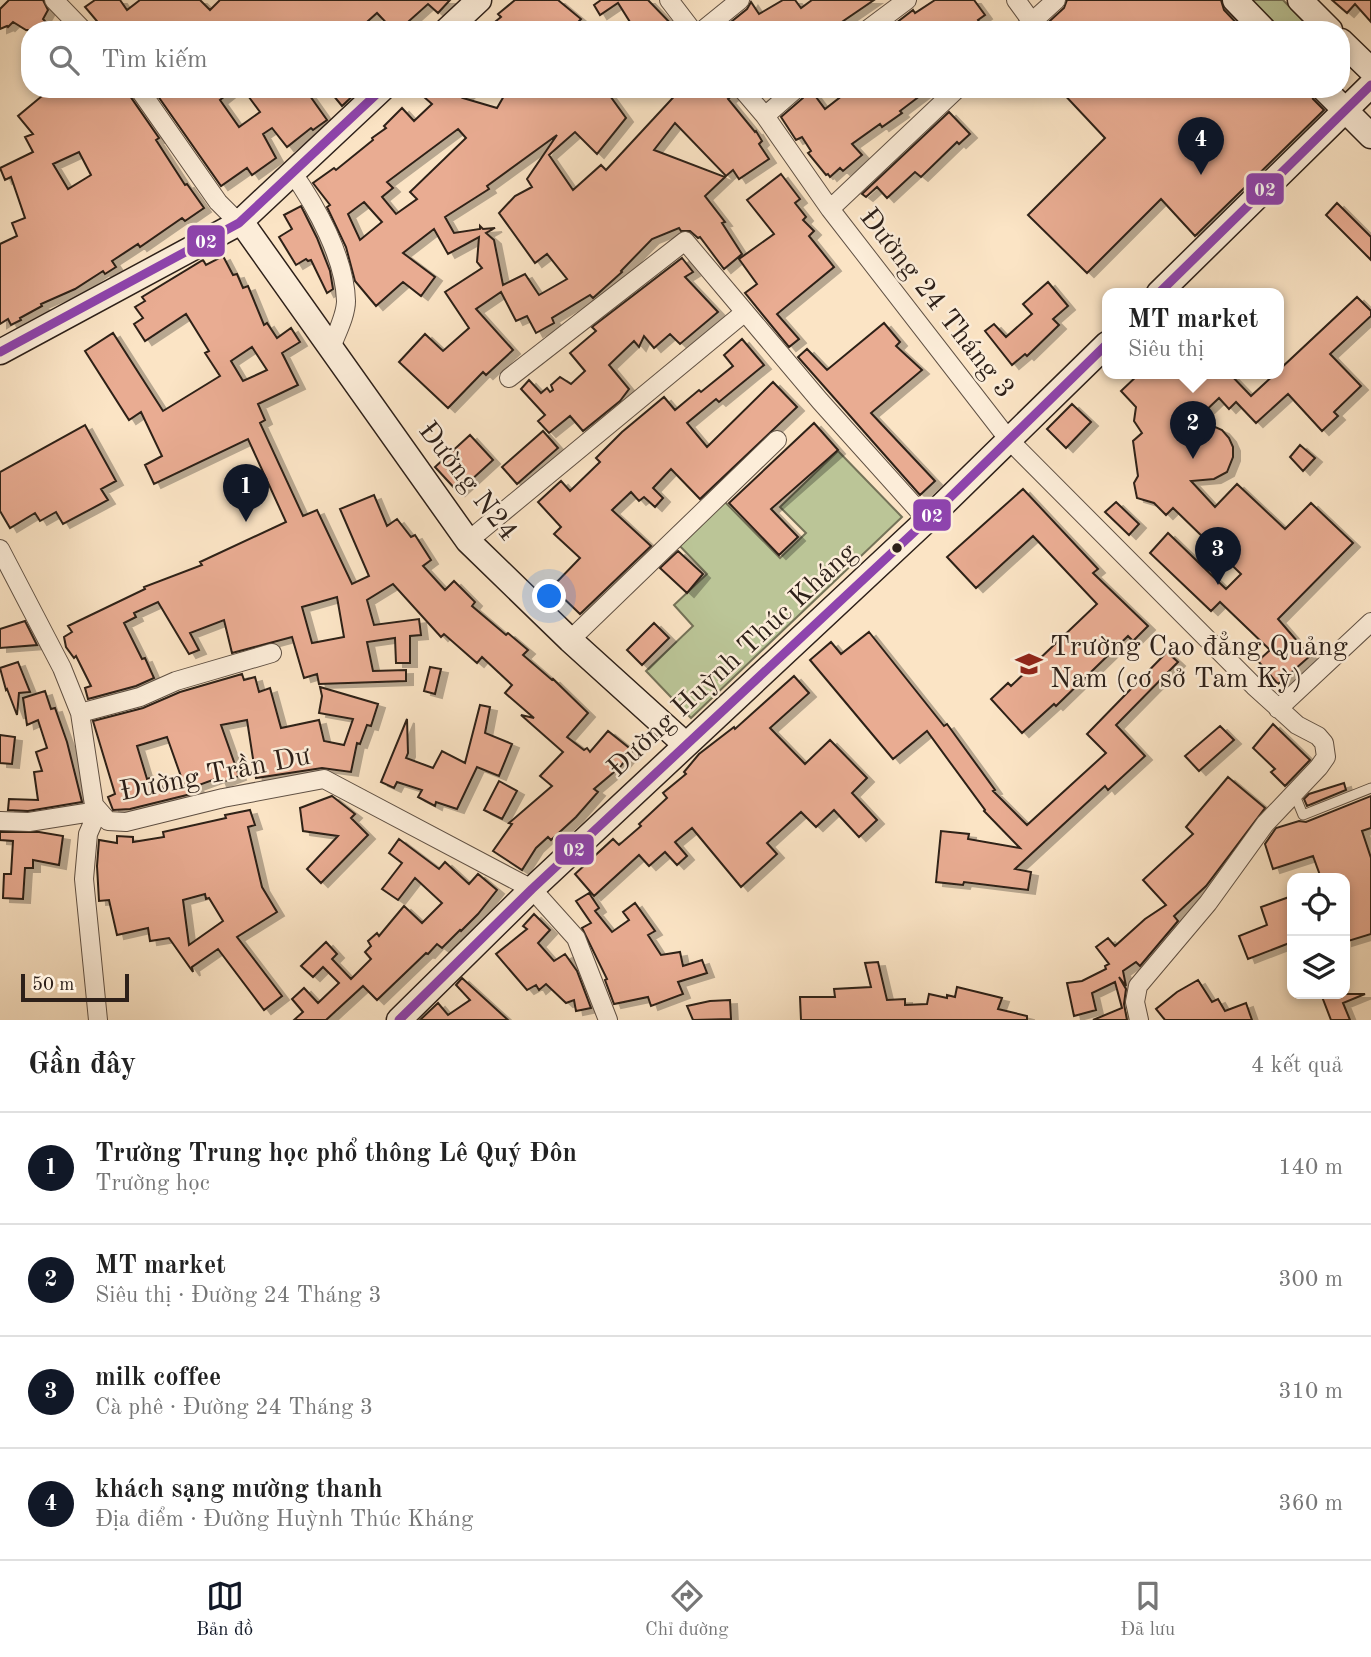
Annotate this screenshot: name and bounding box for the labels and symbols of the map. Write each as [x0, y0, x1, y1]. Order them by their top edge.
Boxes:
pin: 4 [1178, 117, 1224, 175]
line badge: 02 [1245, 172, 1285, 206]
text: 02 [1254, 182, 1276, 201]
street label: Đường 24 Tháng 3 [854, 204, 1018, 404]
line badge: 02 [186, 224, 226, 258]
text: 02 [195, 234, 217, 253]
pin: 2 [1170, 401, 1216, 459]
street label: Đường N24 [412, 417, 522, 547]
pin: 1 [223, 464, 269, 522]
line badge: 02 [912, 498, 952, 532]
text: 02 [921, 508, 943, 527]
pin: 3 [1195, 527, 1241, 585]
street label: Đường Huỳnh Thúc Kháng [603, 539, 863, 783]
unlabelled marker [890, 541, 904, 555]
your location [532, 579, 566, 613]
place label: Trường Cao đẳng Quảng Nam (cơ sở Tam Kỳ) [1050, 631, 1348, 694]
school or university icon: Trường Cao đẳng Quảng Nam (cơ sở Tam Kỳ) [1014, 649, 1044, 679]
street label: Đường Trần Dư [117, 740, 314, 807]
line badge: 02 [554, 833, 595, 866]
text: 02 [563, 842, 585, 861]
scale bar [21, 971, 130, 1003]

